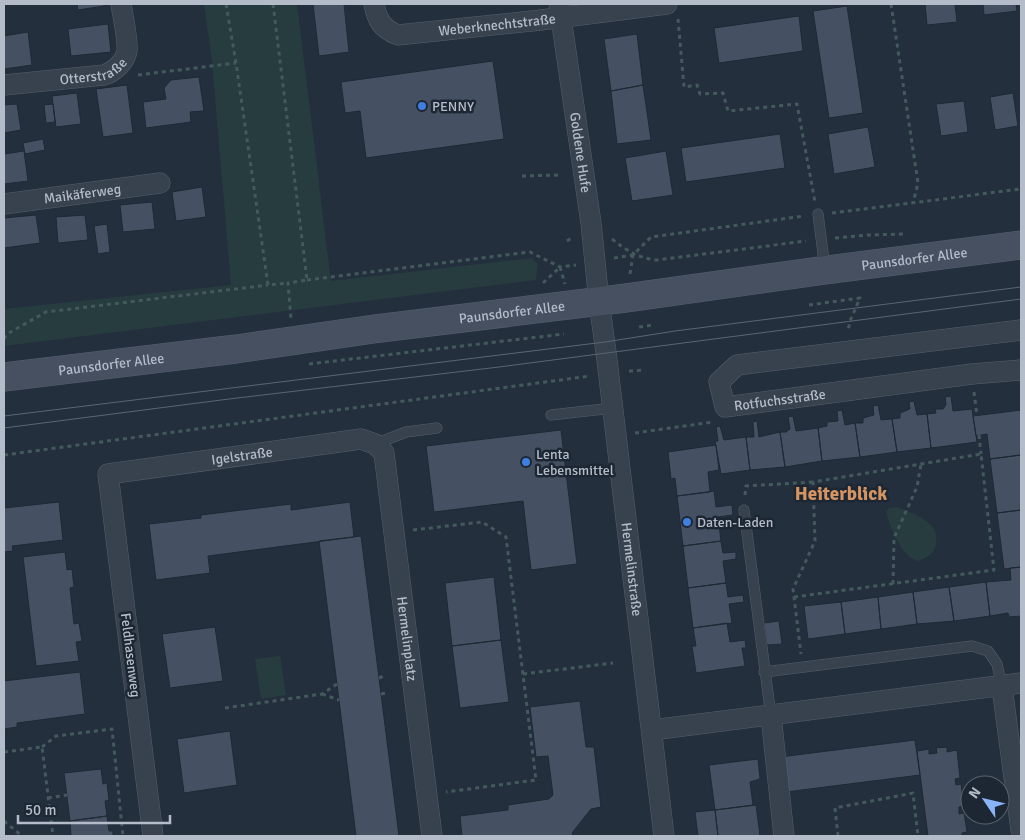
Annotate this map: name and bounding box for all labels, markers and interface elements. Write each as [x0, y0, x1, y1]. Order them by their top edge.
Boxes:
street label: Weberknechtstraße [438, 10, 557, 40]
street label: Otterstraße [59, 55, 131, 88]
place label: PENNY [432, 98, 474, 115]
marker: PENNY [416, 100, 428, 112]
street label: Goldene Hufe [566, 111, 594, 194]
street label: Maikäferweg [43, 180, 122, 208]
street label: Paunsdorfer Allee [860, 244, 968, 274]
street label: Paunsdorfer Allee [458, 298, 566, 327]
street label: Paunsdorfer Allee [57, 350, 165, 379]
street label: Rotfuchsstraße [733, 386, 827, 415]
street label: Igelstraße [210, 443, 274, 469]
place label: Lenta Lebensmittel [536, 446, 614, 479]
marker: Lenta Lebensmittel [520, 456, 532, 468]
district label: Heiterblick [795, 482, 887, 506]
place label: Daten-Laden [697, 514, 773, 531]
marker: Daten-Laden [681, 516, 693, 528]
street label: Hermelinstraße [617, 521, 646, 617]
street label: Hermelinplatz [393, 595, 421, 682]
street label: Feldhasenweg [117, 612, 144, 698]
north arrow [960, 775, 1010, 825]
text: N [965, 784, 985, 802]
scale bar [18, 792, 170, 824]
text: 50 m [25, 801, 56, 819]

